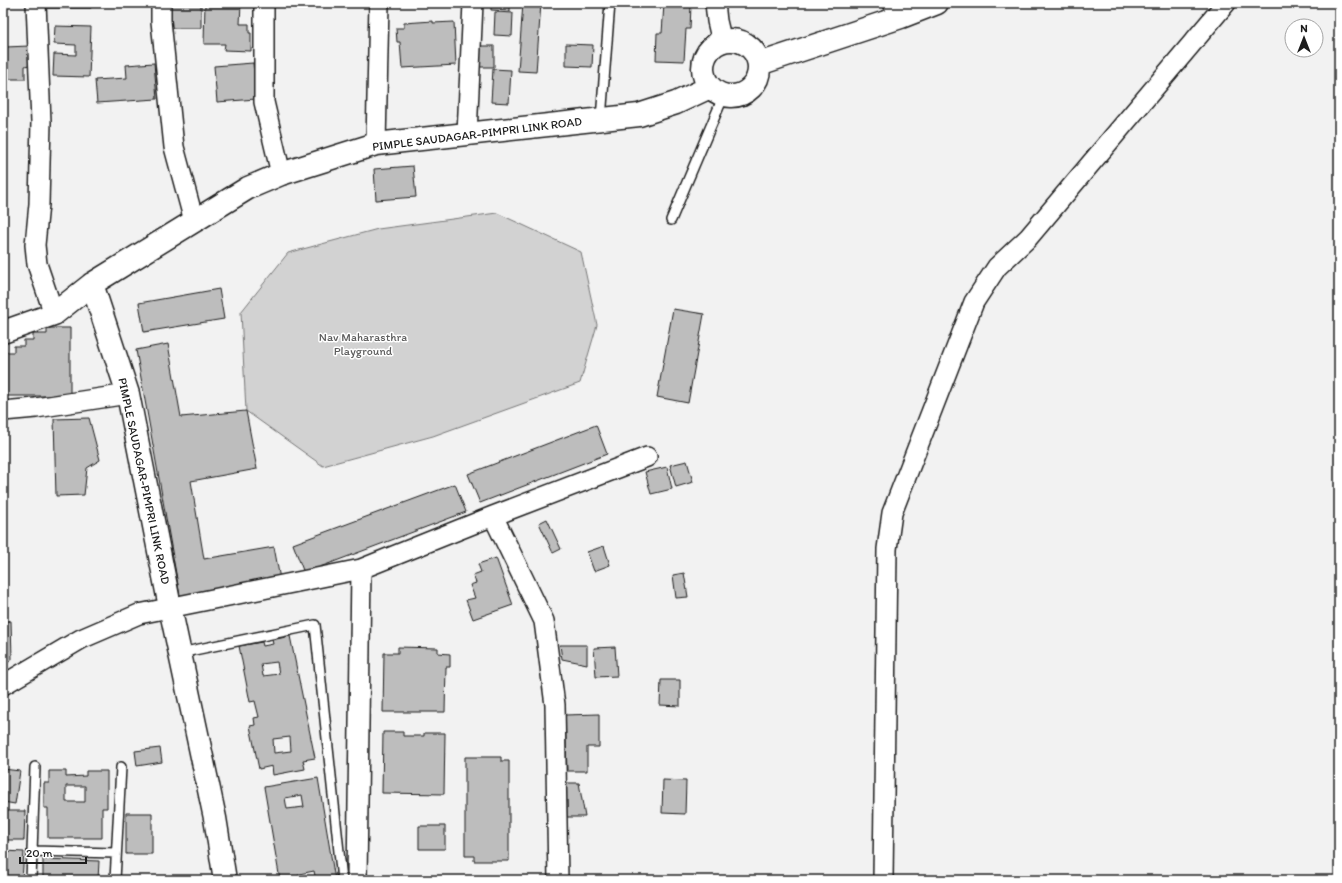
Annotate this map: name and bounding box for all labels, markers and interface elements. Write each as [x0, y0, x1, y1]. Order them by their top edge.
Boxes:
north arrow [1284, 18, 1324, 58]
text: N [1300, 22, 1308, 35]
street label: PIMPLE SAUDAGAR-PIMPRI LINK ROAD [371, 114, 583, 154]
park label: Nav Maharasthra Playground [319, 330, 407, 358]
street label: PIMPLE SAUDAGAR-PIMPRI LINK ROAD [115, 376, 173, 586]
scale bar [20, 839, 86, 865]
text: 20 m [26, 846, 53, 860]

